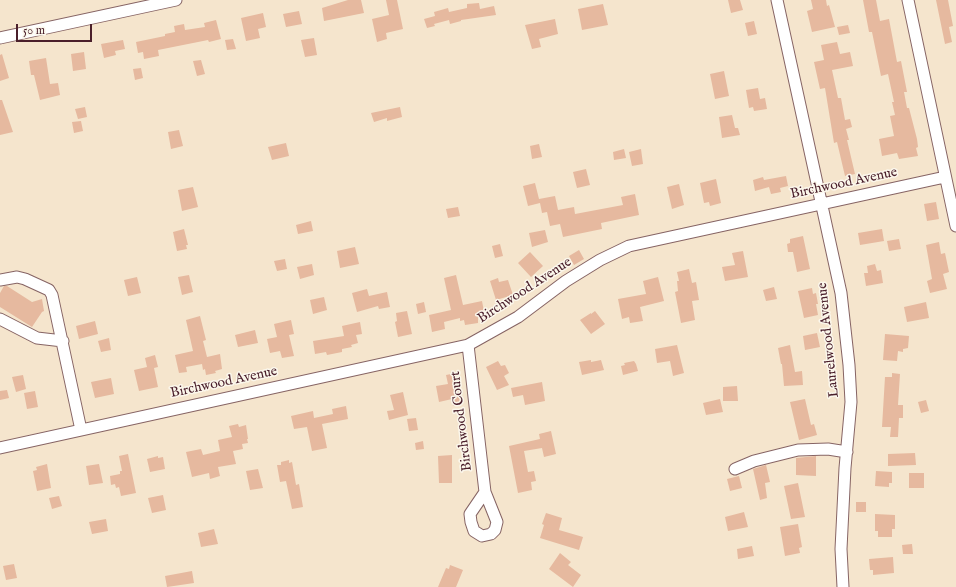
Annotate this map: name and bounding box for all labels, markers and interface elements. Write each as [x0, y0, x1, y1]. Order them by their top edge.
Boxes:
scale bar [18, 16, 94, 42]
text: 50 m [23, 23, 45, 38]
street label: Birchwood Avenue [789, 164, 899, 204]
street label: Birchwood Avenue [475, 254, 575, 328]
street label: Laurelwood Avenue [815, 282, 843, 398]
street label: Birchwood Avenue [169, 363, 279, 403]
street label: Birchwood Court [448, 370, 476, 472]

